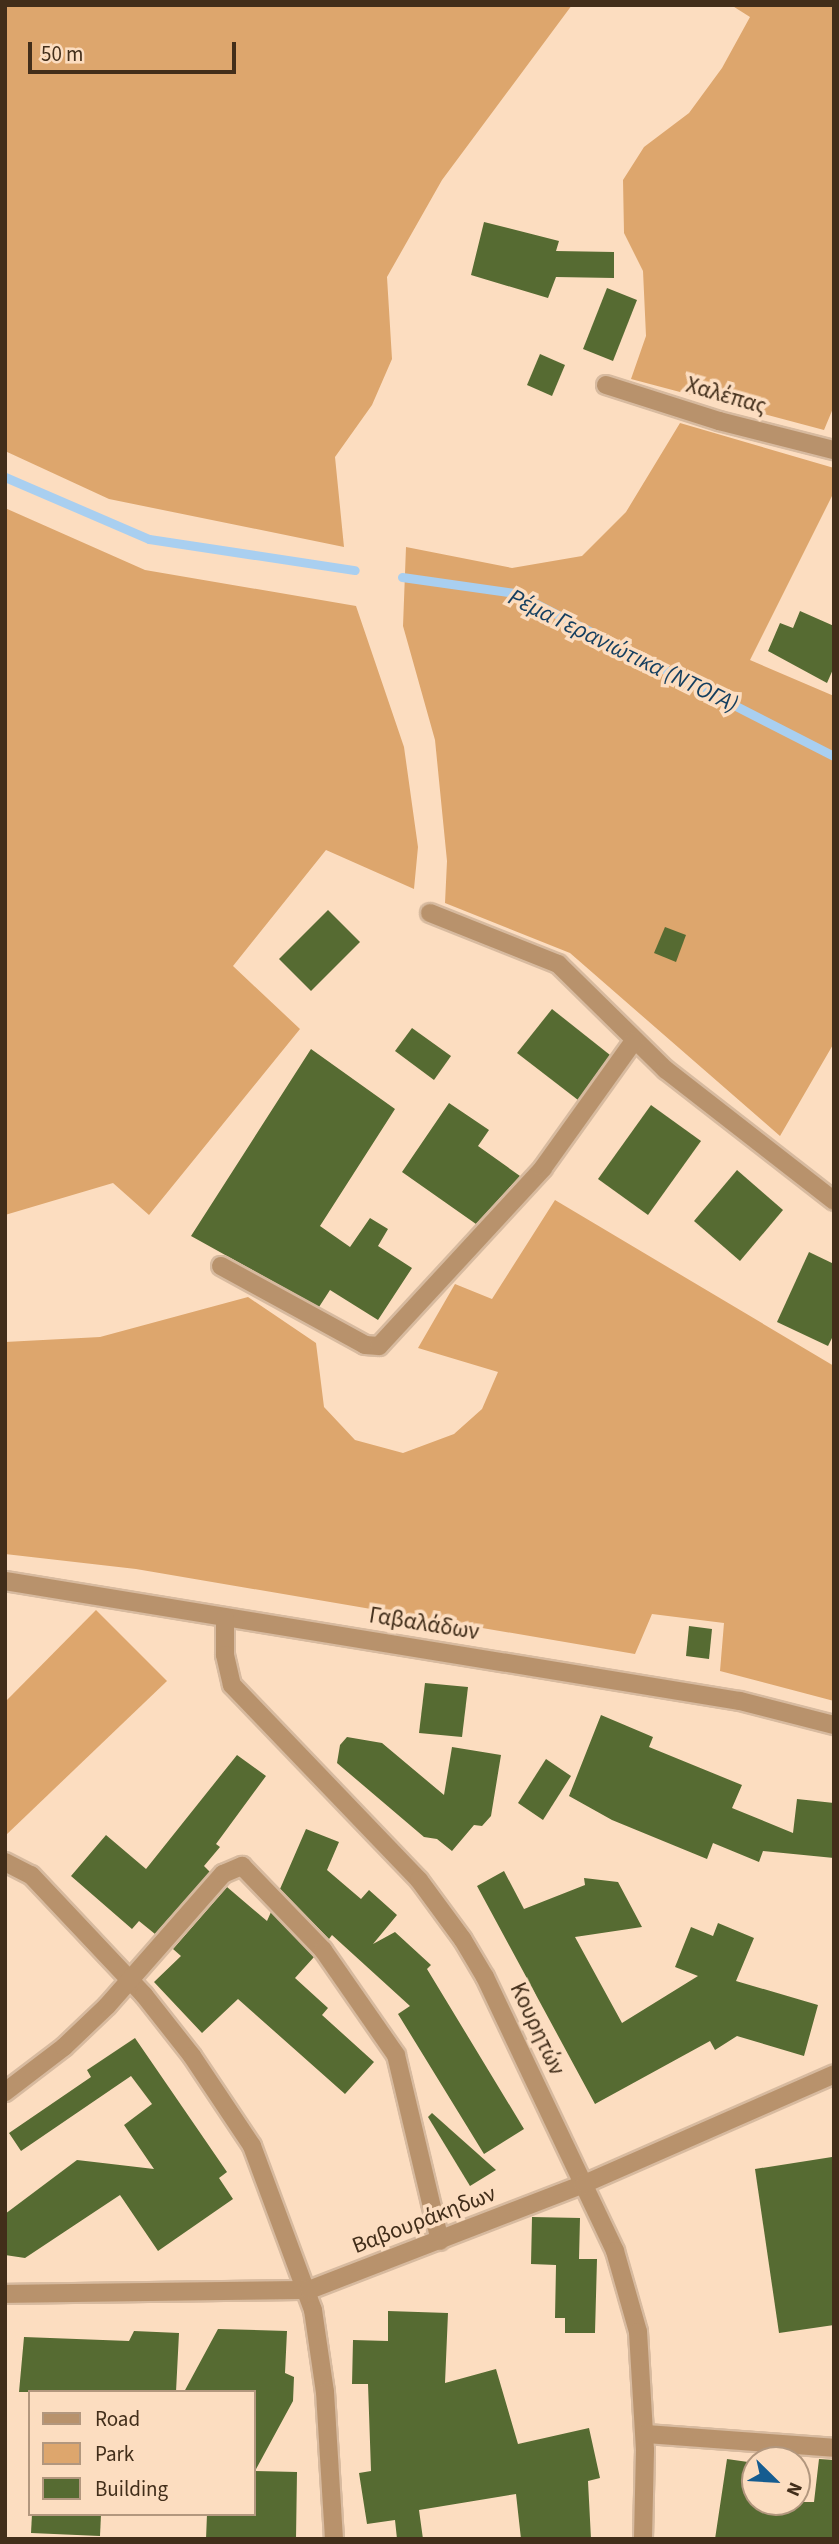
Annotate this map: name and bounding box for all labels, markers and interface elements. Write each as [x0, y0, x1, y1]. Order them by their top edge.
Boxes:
scale bar [32, 28, 240, 72]
text: 50 m [41, 39, 83, 69]
street label: Χαλέπας [683, 371, 769, 421]
water label: Ρέμα Γερανιώτικα (ΝΤΟΓΑ) [504, 583, 742, 719]
street label: Γαβαλάδων [367, 1602, 481, 1646]
street label: Κουρητών [504, 1978, 570, 2080]
street label: Βαβουράκηδων [348, 2180, 500, 2260]
legend [28, 2390, 256, 2516]
text: Road [95, 2404, 140, 2434]
text: Park [95, 2439, 134, 2469]
north arrow [741, 2446, 811, 2516]
text: Building [95, 2474, 168, 2504]
text: N [779, 2478, 809, 2500]

